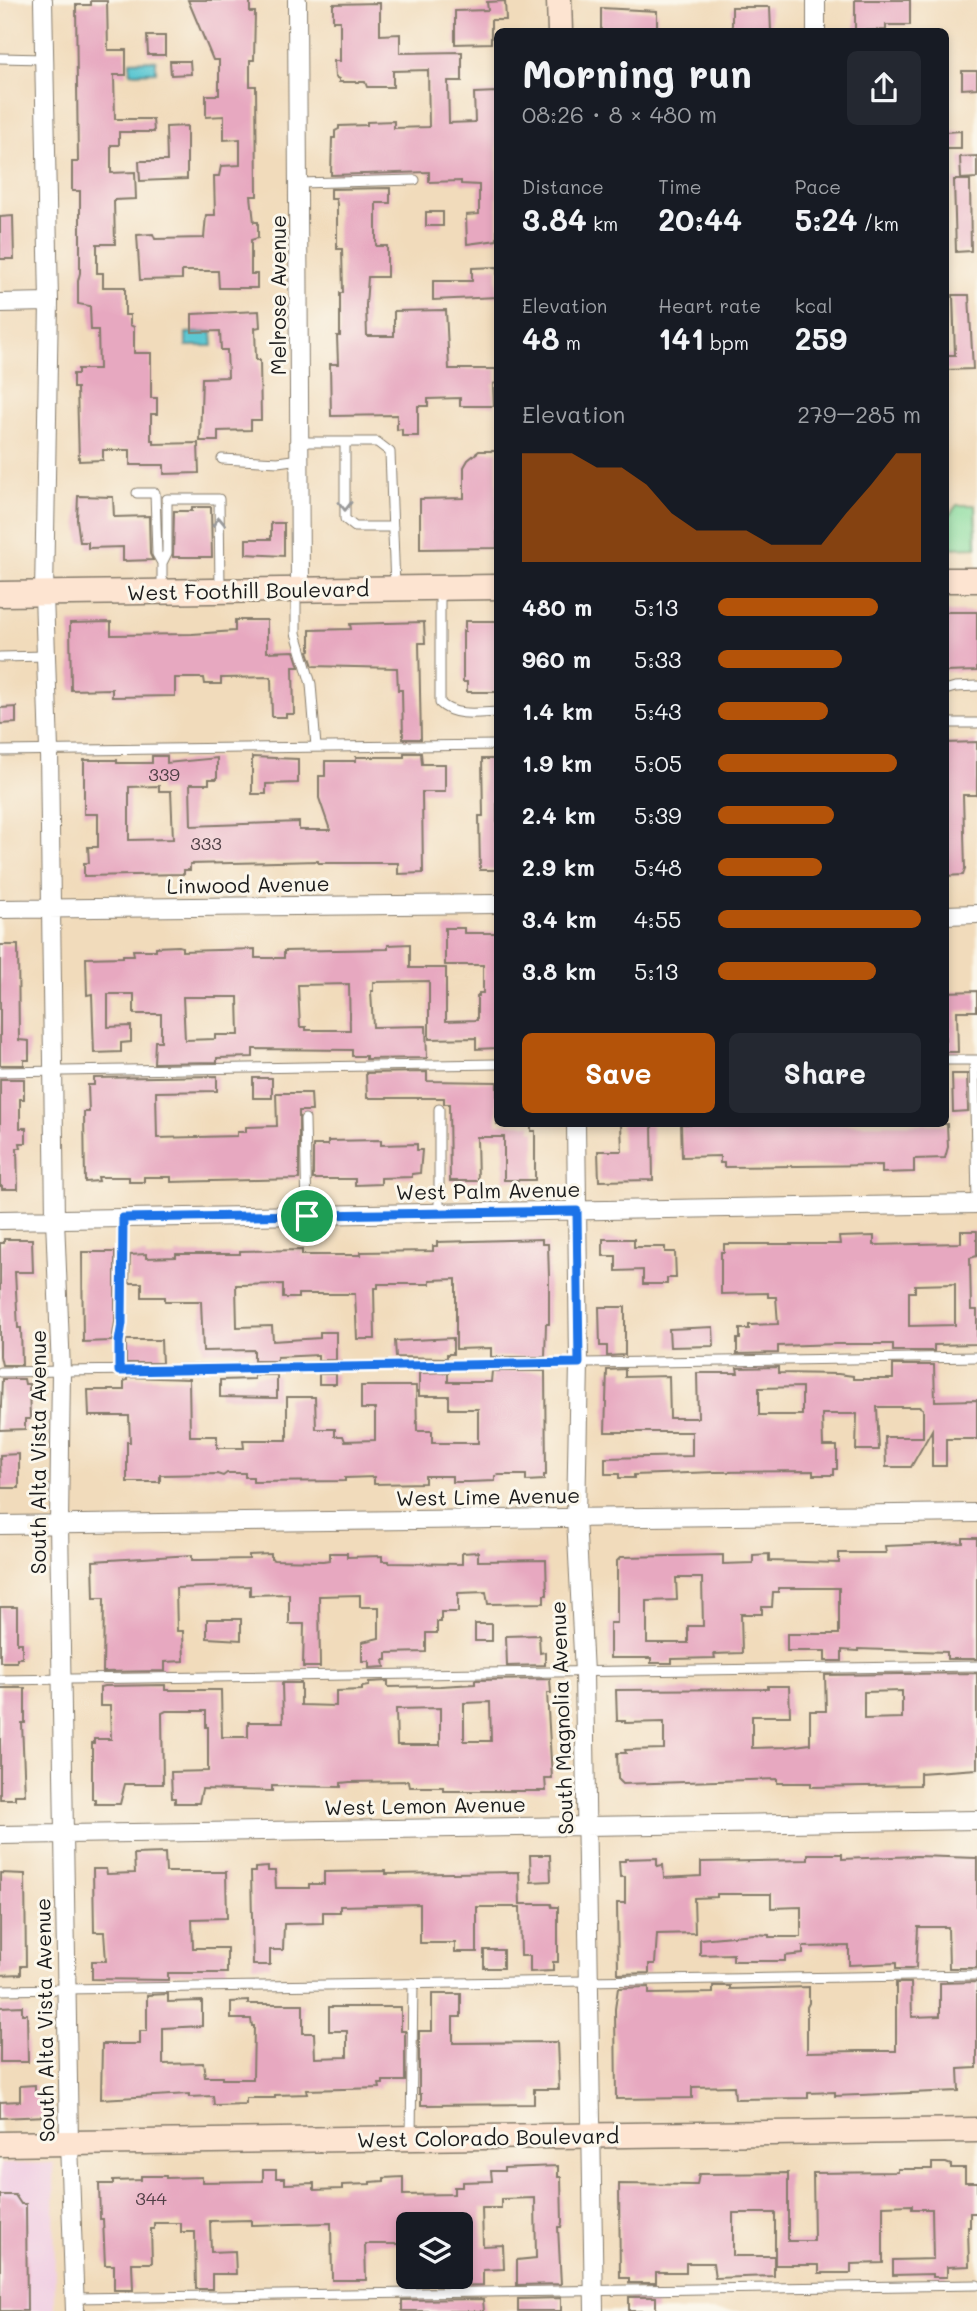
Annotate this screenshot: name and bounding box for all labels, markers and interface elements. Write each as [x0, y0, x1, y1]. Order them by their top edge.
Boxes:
text: Morning run [522, 48, 752, 98]
button: share [847, 51, 921, 125]
text: 08:26 · 8 × 480 m [522, 99, 717, 129]
text: Distance [522, 174, 604, 199]
text: Time [658, 174, 702, 199]
text: Pace [795, 174, 841, 199]
text: 3.84 [522, 199, 587, 239]
text: 20:44 [658, 199, 742, 239]
text: 5:24 [795, 199, 857, 239]
text: km [587, 211, 618, 236]
text: /km [857, 211, 899, 236]
street label: Melrose Avenue [264, 215, 291, 375]
text: Elevation [522, 293, 607, 318]
text: Heart rate [658, 293, 761, 318]
text: kcal [795, 293, 833, 318]
text: 48 [522, 318, 560, 358]
text: 141 [658, 318, 704, 358]
text: 259 [795, 318, 847, 358]
text: m [560, 330, 581, 355]
text: bpm [704, 330, 749, 355]
text: Elevation [522, 399, 625, 429]
text: 279–285 m [797, 399, 921, 429]
one-way arrow [337, 501, 353, 512]
one-way arrow [211, 516, 227, 527]
street label: West Foothill Boulevard [127, 574, 369, 606]
text: 480 m [522, 592, 592, 622]
text: 5:13 [634, 592, 678, 622]
text: 960 m [522, 644, 591, 674]
text: 5:33 [634, 644, 682, 674]
text: 1.4 km [522, 696, 593, 726]
text: 5:43 [634, 696, 682, 726]
text: 1.9 km [522, 748, 592, 778]
text: 5:05 [634, 748, 682, 778]
house number: 339 [148, 762, 180, 786]
text: 2.4 km [522, 800, 595, 830]
text: 5:39 [634, 800, 682, 830]
house number: 333 [190, 831, 222, 855]
text: 2.9 km [522, 852, 595, 882]
text: 5:48 [634, 852, 682, 882]
street label: Linwood Avenue [166, 869, 330, 899]
text: 3.4 km [522, 904, 596, 934]
text: 4:55 [634, 904, 681, 934]
text: 3.8 km [522, 956, 596, 986]
text: 5:13 [634, 956, 678, 986]
button: Save [522, 1033, 715, 1113]
button: Share [729, 1033, 921, 1113]
street label: West Palm Avenue [395, 1175, 581, 1205]
pin [277, 1186, 337, 1246]
icon: arrive [288, 1197, 326, 1235]
street label: South Alta Vista Avenue [24, 1330, 51, 1574]
street label: West Lime Avenue [396, 1481, 580, 1511]
street label: South Magnolia Avenue [543, 1601, 579, 1835]
street label: West Lemon Avenue [324, 1790, 526, 1820]
street label: South Alta Vista Avenue [28, 1898, 60, 2142]
street label: West Colorado Boulevard [357, 2121, 619, 2153]
house number: 344 [135, 2186, 167, 2210]
map controls [396, 2212, 473, 2289]
button: layers [396, 2212, 473, 2289]

